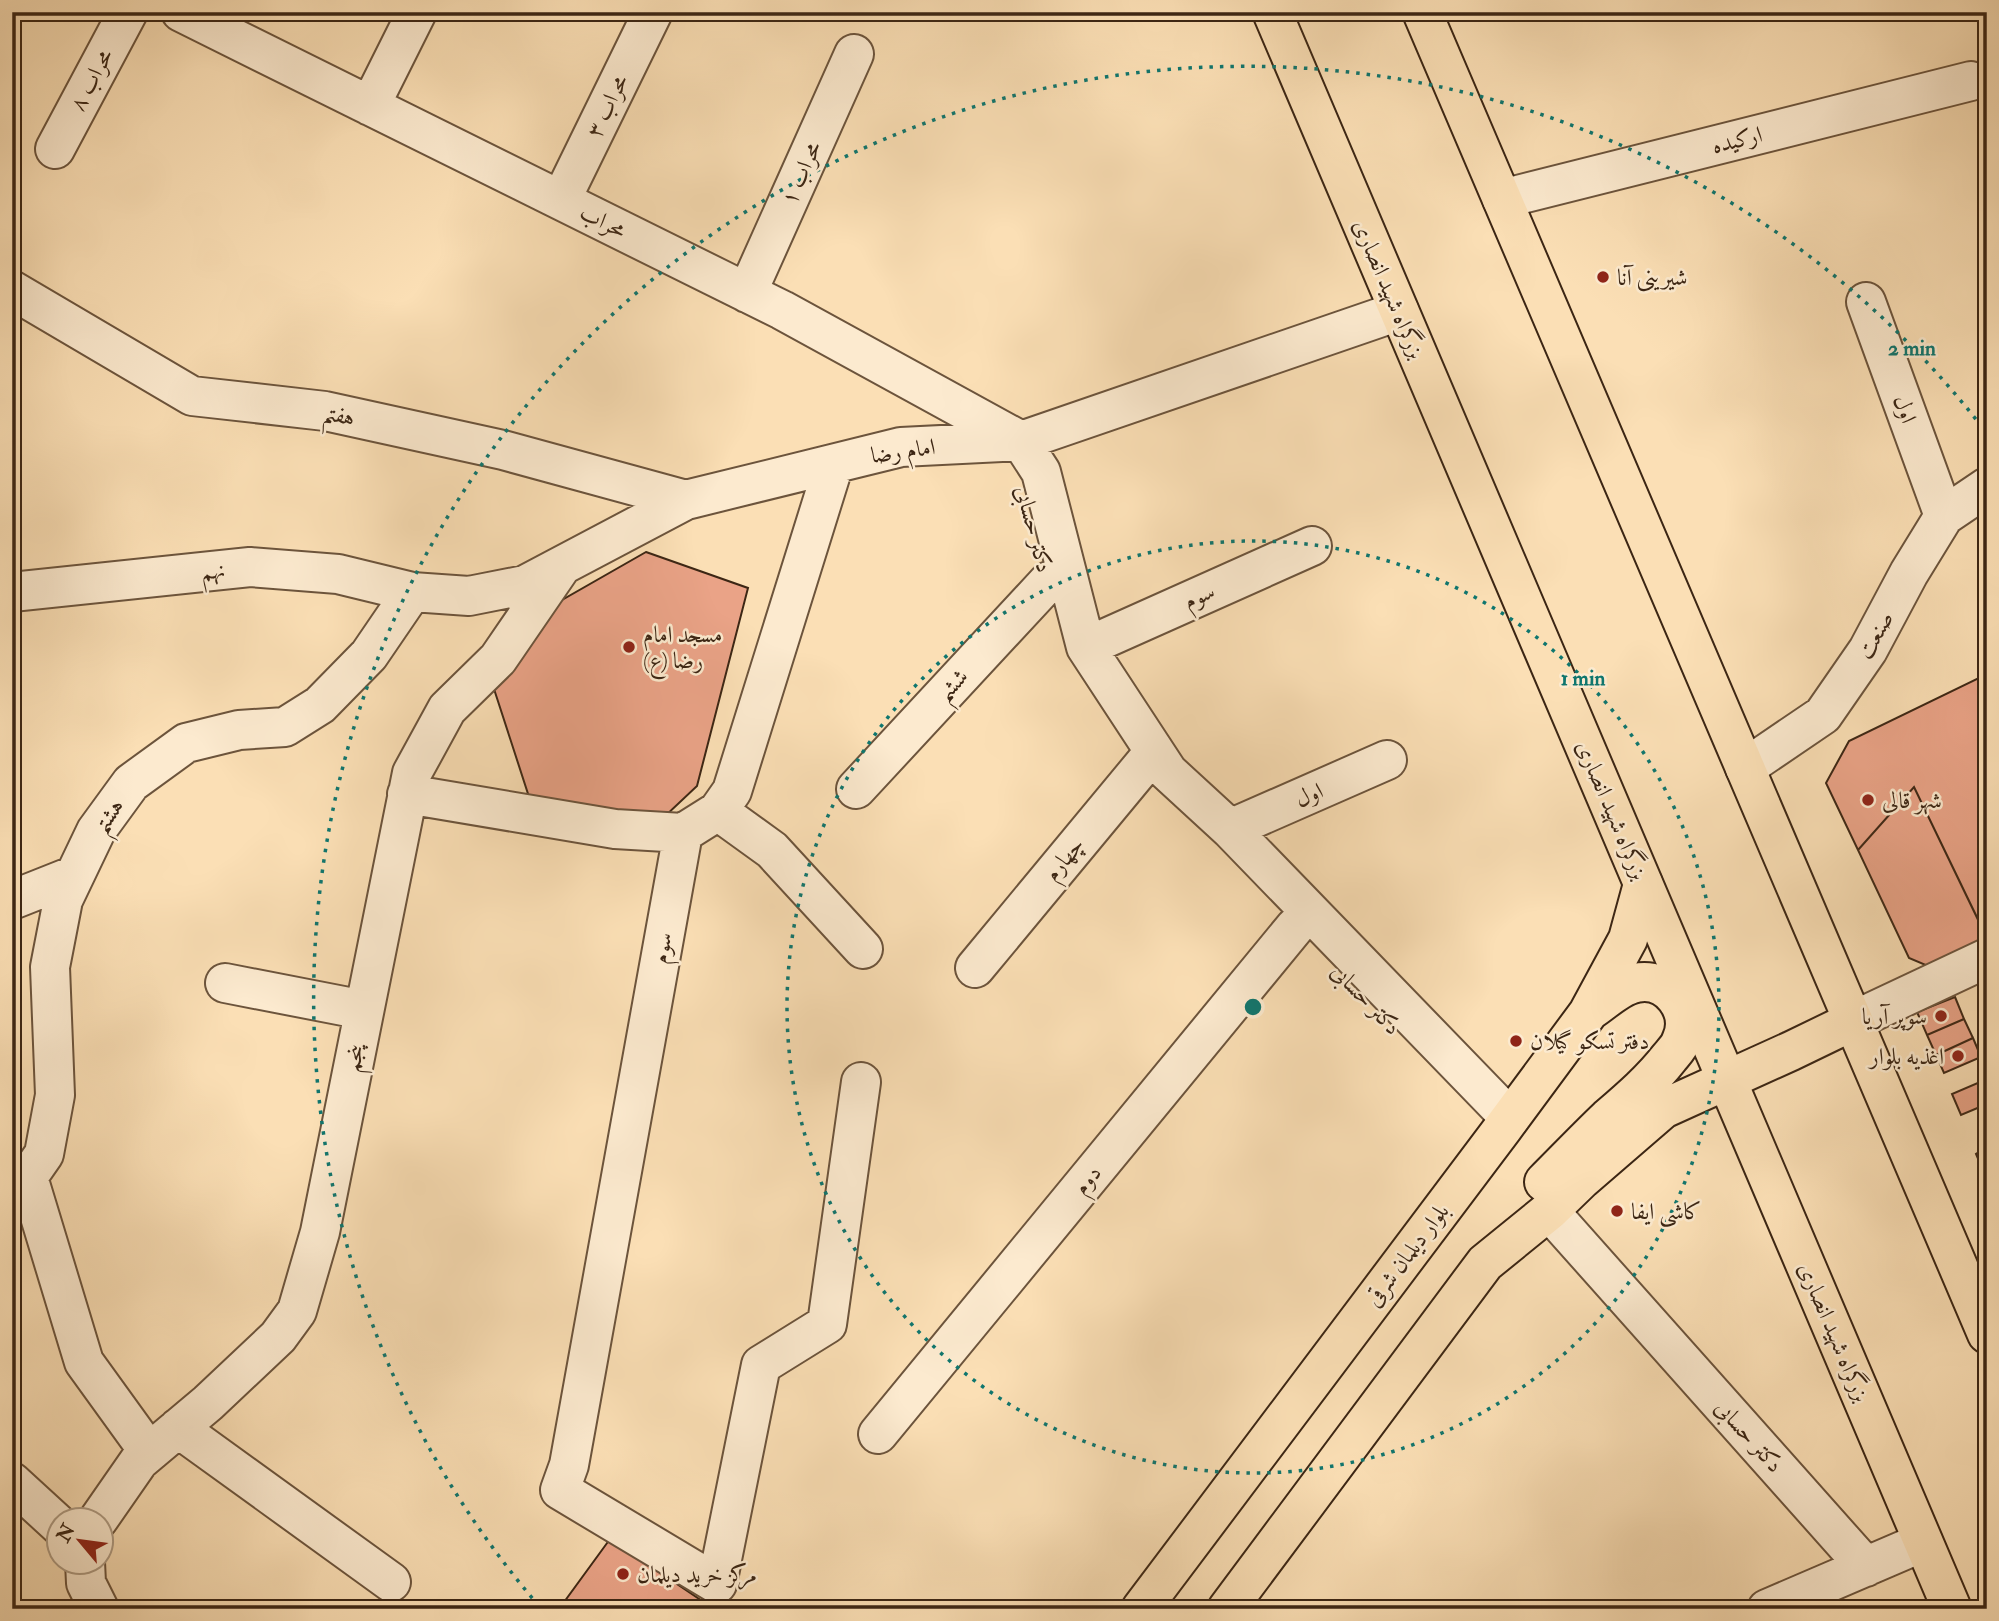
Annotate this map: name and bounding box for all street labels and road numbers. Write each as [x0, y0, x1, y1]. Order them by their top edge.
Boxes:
street label: محراب ۸ [63, 44, 119, 116]
street label: محراب ۳ [579, 70, 635, 142]
street label: ارکیده [1709, 120, 1765, 160]
street label: محراب ۱ [774, 137, 828, 209]
street label: محراب [575, 197, 631, 245]
street label: بزرگراه شهید انصاری [1347, 214, 1432, 363]
street label: اول [1887, 391, 1923, 427]
street label: هفتم [319, 398, 357, 440]
street label: امام رضا [869, 432, 938, 475]
street label: دکتر حسابی [1008, 482, 1059, 576]
street label: نهم [199, 555, 227, 594]
street label: سوم [1179, 576, 1221, 620]
street label: صنعت [1850, 606, 1900, 664]
street label: ششم [930, 662, 980, 713]
street label: بزرگراه شهید انصاری [1570, 735, 1655, 884]
street label: اول [1290, 776, 1328, 814]
street label: هشتم [86, 793, 137, 844]
street label: چهارم [1037, 831, 1095, 890]
street label: سوم [645, 930, 684, 967]
street label: دکتر حسابی [1324, 957, 1407, 1042]
street label: پنجم [337, 1040, 378, 1076]
street label: دوم [1066, 1159, 1112, 1204]
street label: بلوار دیلمان شرقی [1359, 1197, 1456, 1313]
street label: بزرگراه شهید انصاری [1792, 1257, 1877, 1406]
street label: دکتر حسابی [1708, 1393, 1789, 1479]

